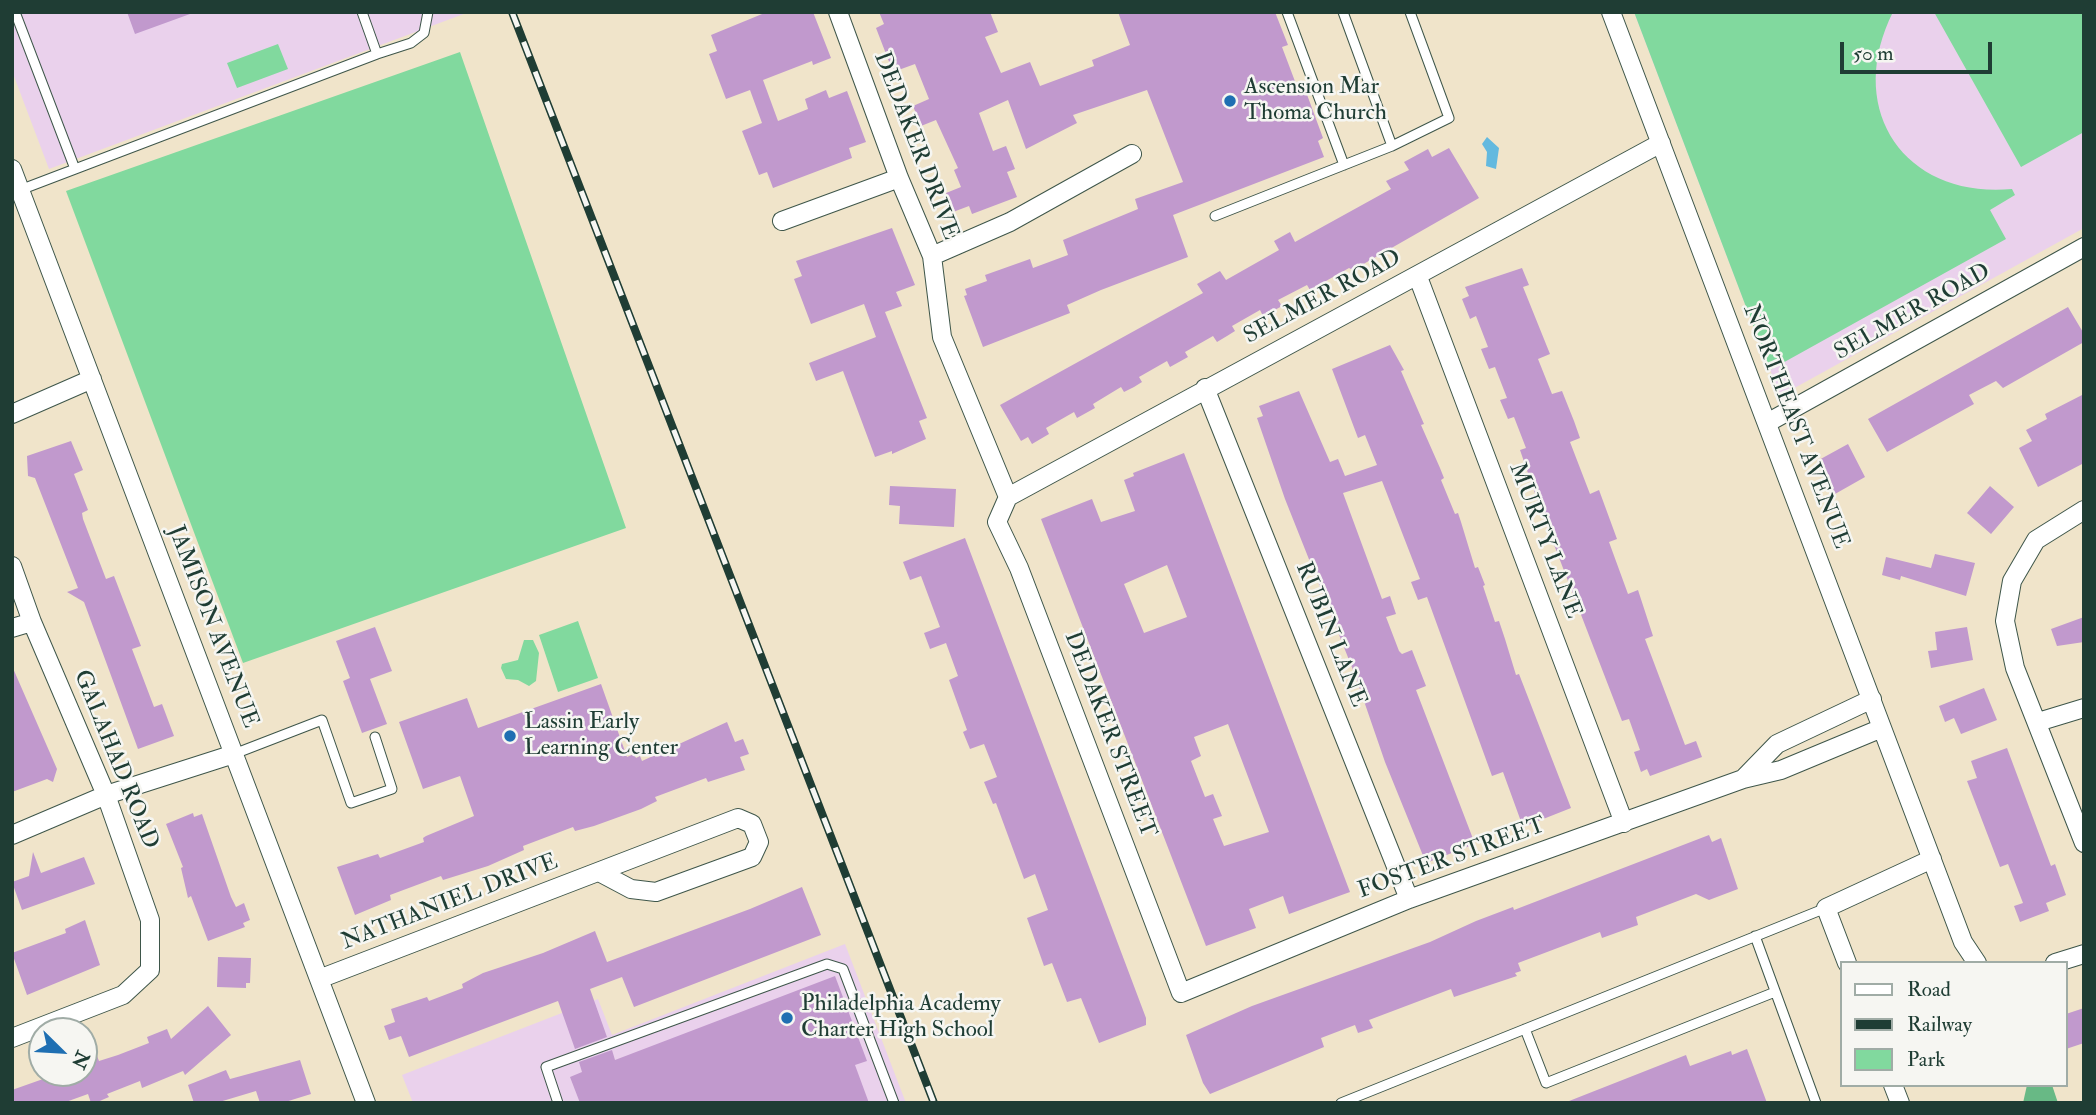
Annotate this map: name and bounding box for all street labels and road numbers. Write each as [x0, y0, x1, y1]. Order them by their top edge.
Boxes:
street label: DEDAKER DRIVE [866, 48, 964, 244]
street label: SELMER ROAD [1240, 245, 1406, 351]
street label: SELMER ROAD [1830, 259, 1996, 367]
street label: NORTHEAST AVENUE [1736, 301, 1854, 553]
street label: MURTY LANE [1502, 459, 1586, 623]
street label: JAMISON AVENUE [161, 522, 263, 732]
street label: RUBIN LANE [1288, 559, 1372, 711]
street label: DEDAKER STREET [1057, 628, 1161, 842]
street label: GALAHAD ROAD [67, 667, 163, 853]
street label: FOSTER STREET [1355, 812, 1549, 906]
street label: NATHANIEL DRIVE [338, 849, 562, 957]

